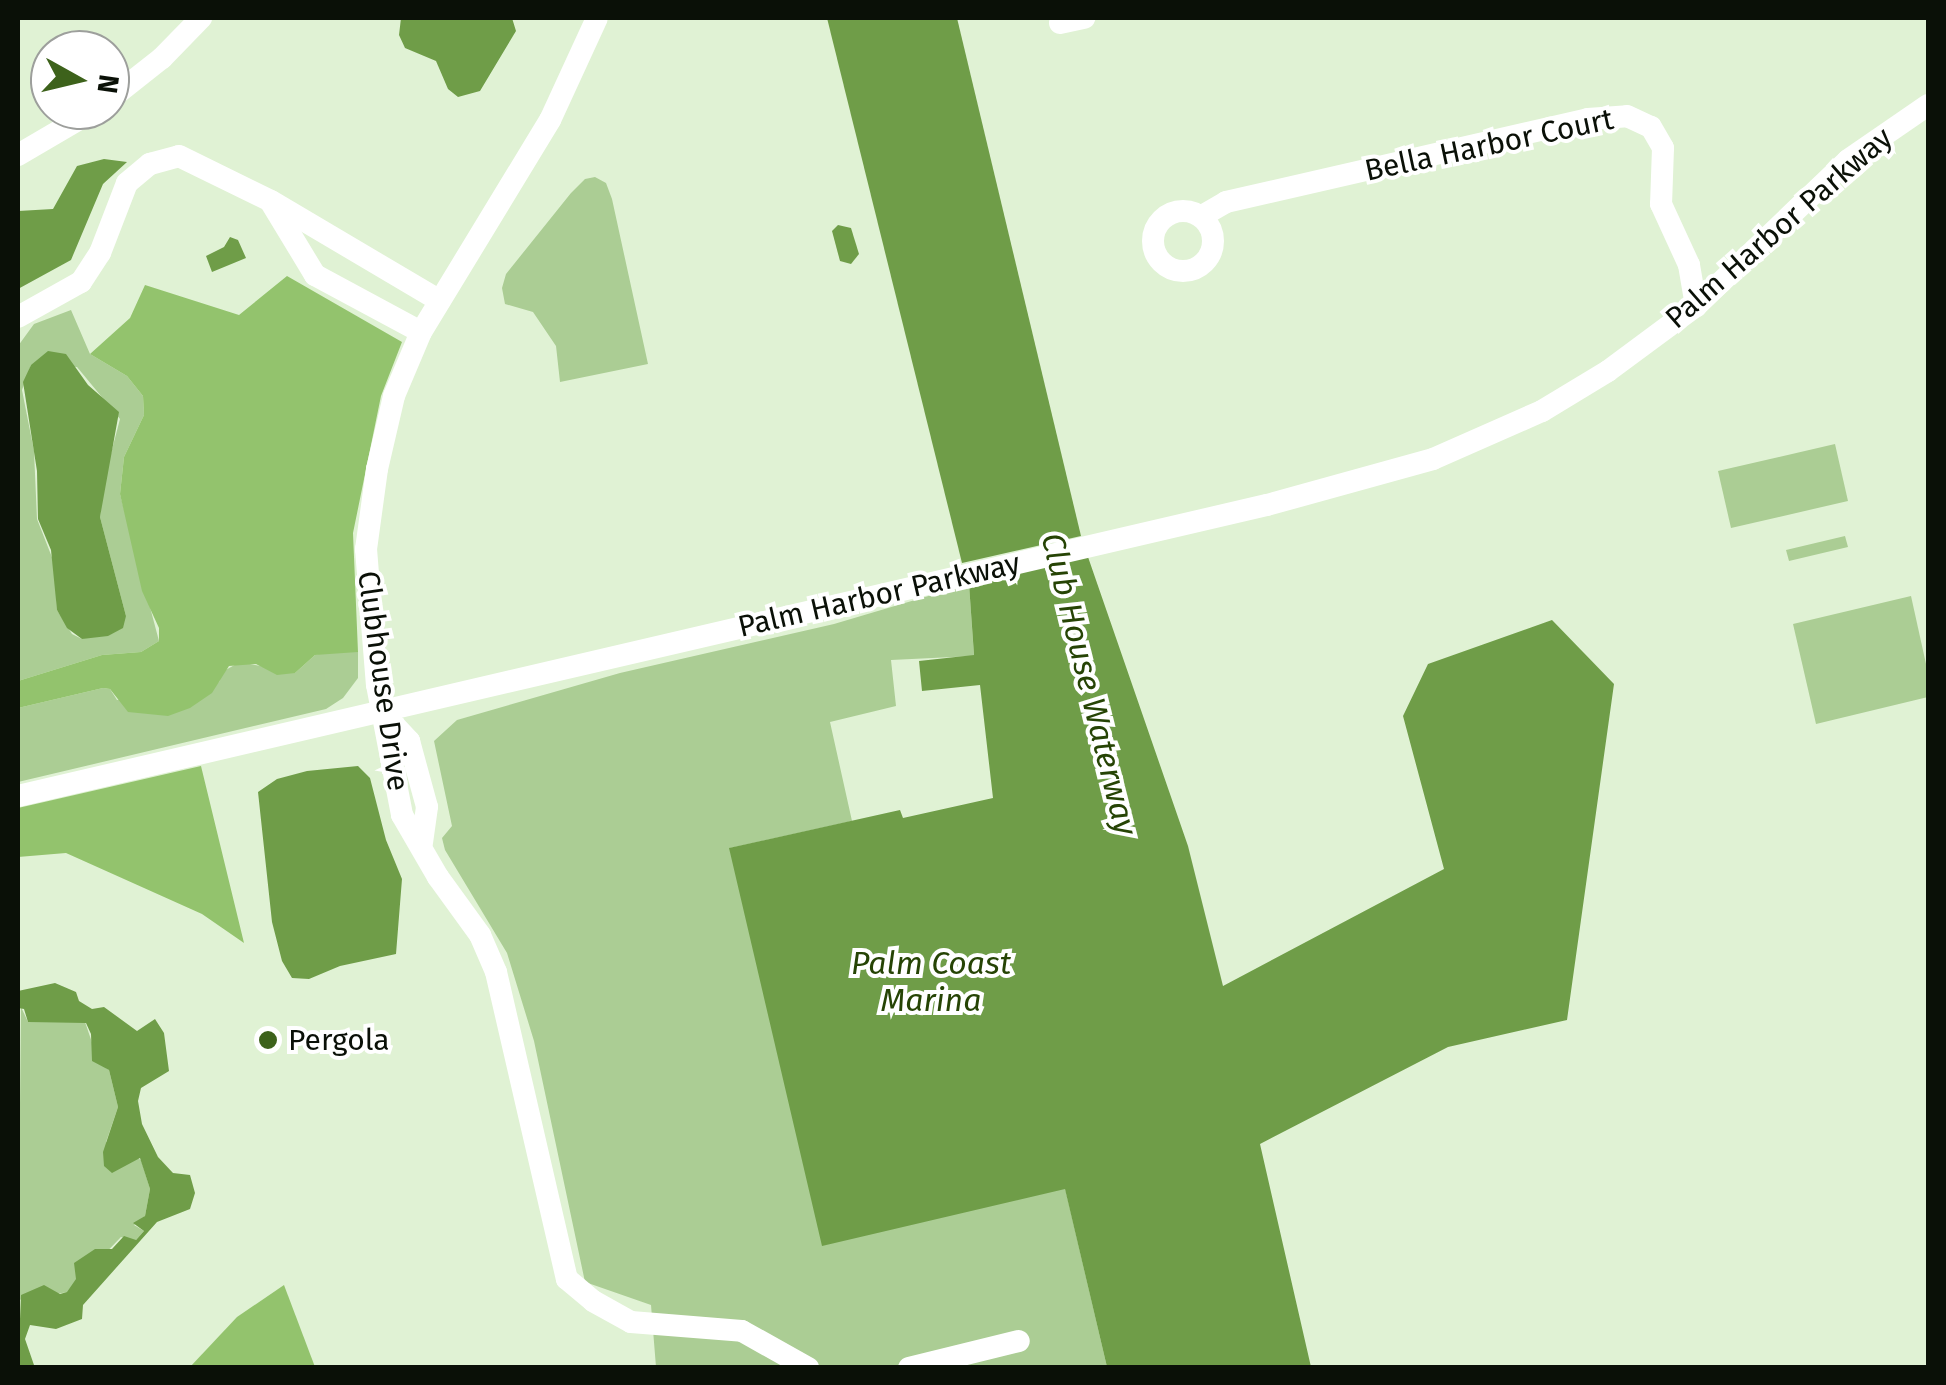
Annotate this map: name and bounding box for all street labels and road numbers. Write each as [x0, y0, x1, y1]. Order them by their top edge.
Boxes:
street label: Bella Harbor Court [1361, 101, 1617, 189]
street label: Palm Harbor Parkway [1658, 120, 1900, 336]
street label: Palm Harbor Parkway [735, 545, 1023, 645]
street label: Clubhouse Drive [350, 569, 416, 793]

